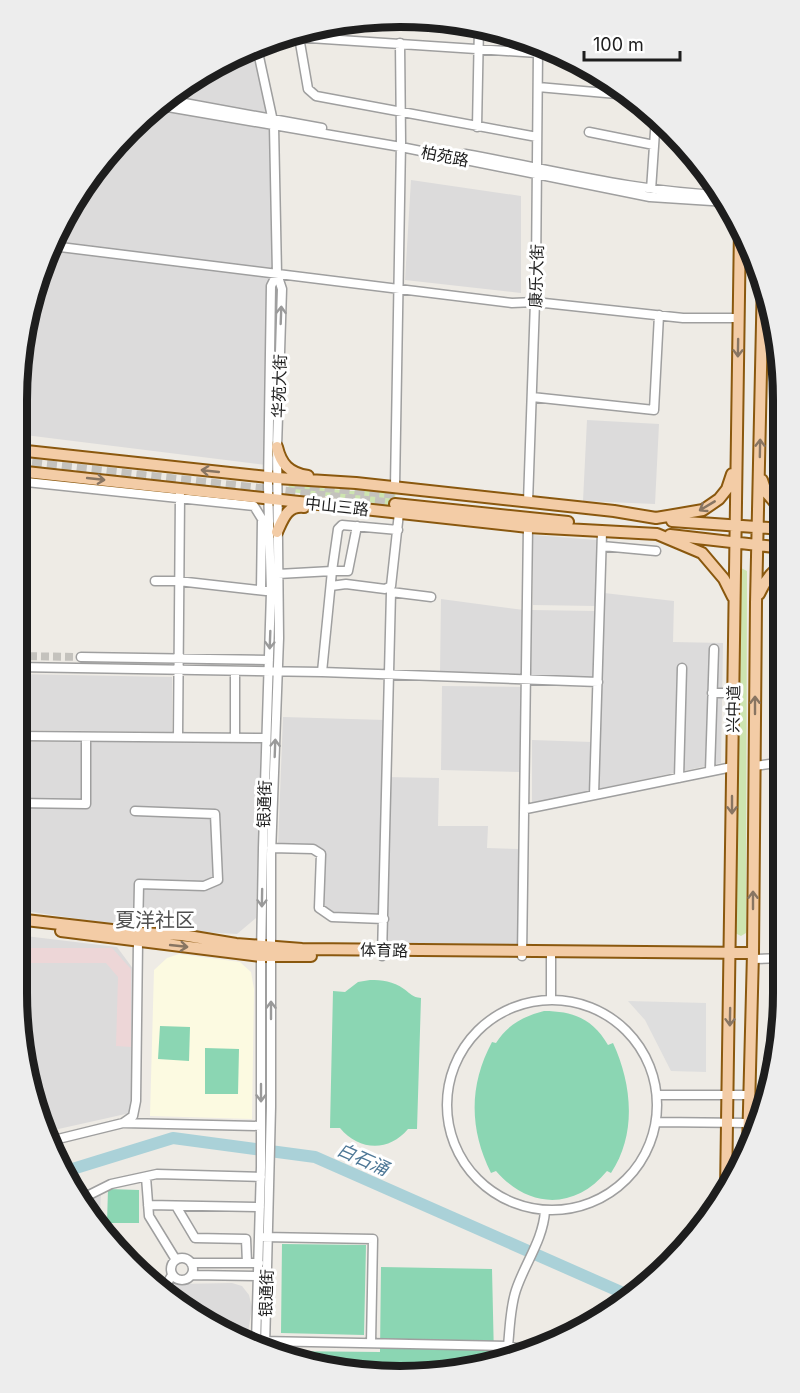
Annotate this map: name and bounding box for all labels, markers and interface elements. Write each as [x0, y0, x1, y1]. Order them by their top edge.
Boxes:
scale bar [584, 24, 680, 62]
text: 100 m [593, 34, 644, 55]
street label: 柏苑路 [420, 142, 470, 170]
street label: 康乐大街 [525, 244, 547, 308]
one-way arrow [276, 305, 287, 325]
one-way arrow [732, 338, 744, 358]
street label: 华苑大街 [268, 354, 290, 418]
one-way arrow [754, 438, 765, 458]
one-way arrow [200, 465, 220, 476]
one-way arrow [86, 474, 106, 485]
street label: 中山三路 [304, 493, 370, 519]
one-way arrow [699, 499, 716, 512]
one-way arrow [264, 630, 275, 650]
street label: 兴中道 [723, 685, 743, 733]
one-way arrow [749, 696, 761, 716]
one-way arrow [269, 738, 281, 758]
street label: 银通街 [253, 780, 275, 828]
one-way arrow [726, 794, 738, 814]
one-way arrow [256, 888, 268, 908]
one-way arrow [748, 891, 759, 911]
district label: 夏洋社区 [115, 908, 195, 932]
street label: 体育路 [360, 940, 408, 960]
one-way arrow [168, 941, 188, 952]
one-way arrow [265, 1001, 277, 1021]
one-way arrow [724, 1007, 736, 1027]
one-way arrow [255, 1083, 267, 1103]
water label: 白石涌 [334, 1138, 394, 1180]
street label: 银通街 [255, 1269, 277, 1317]

